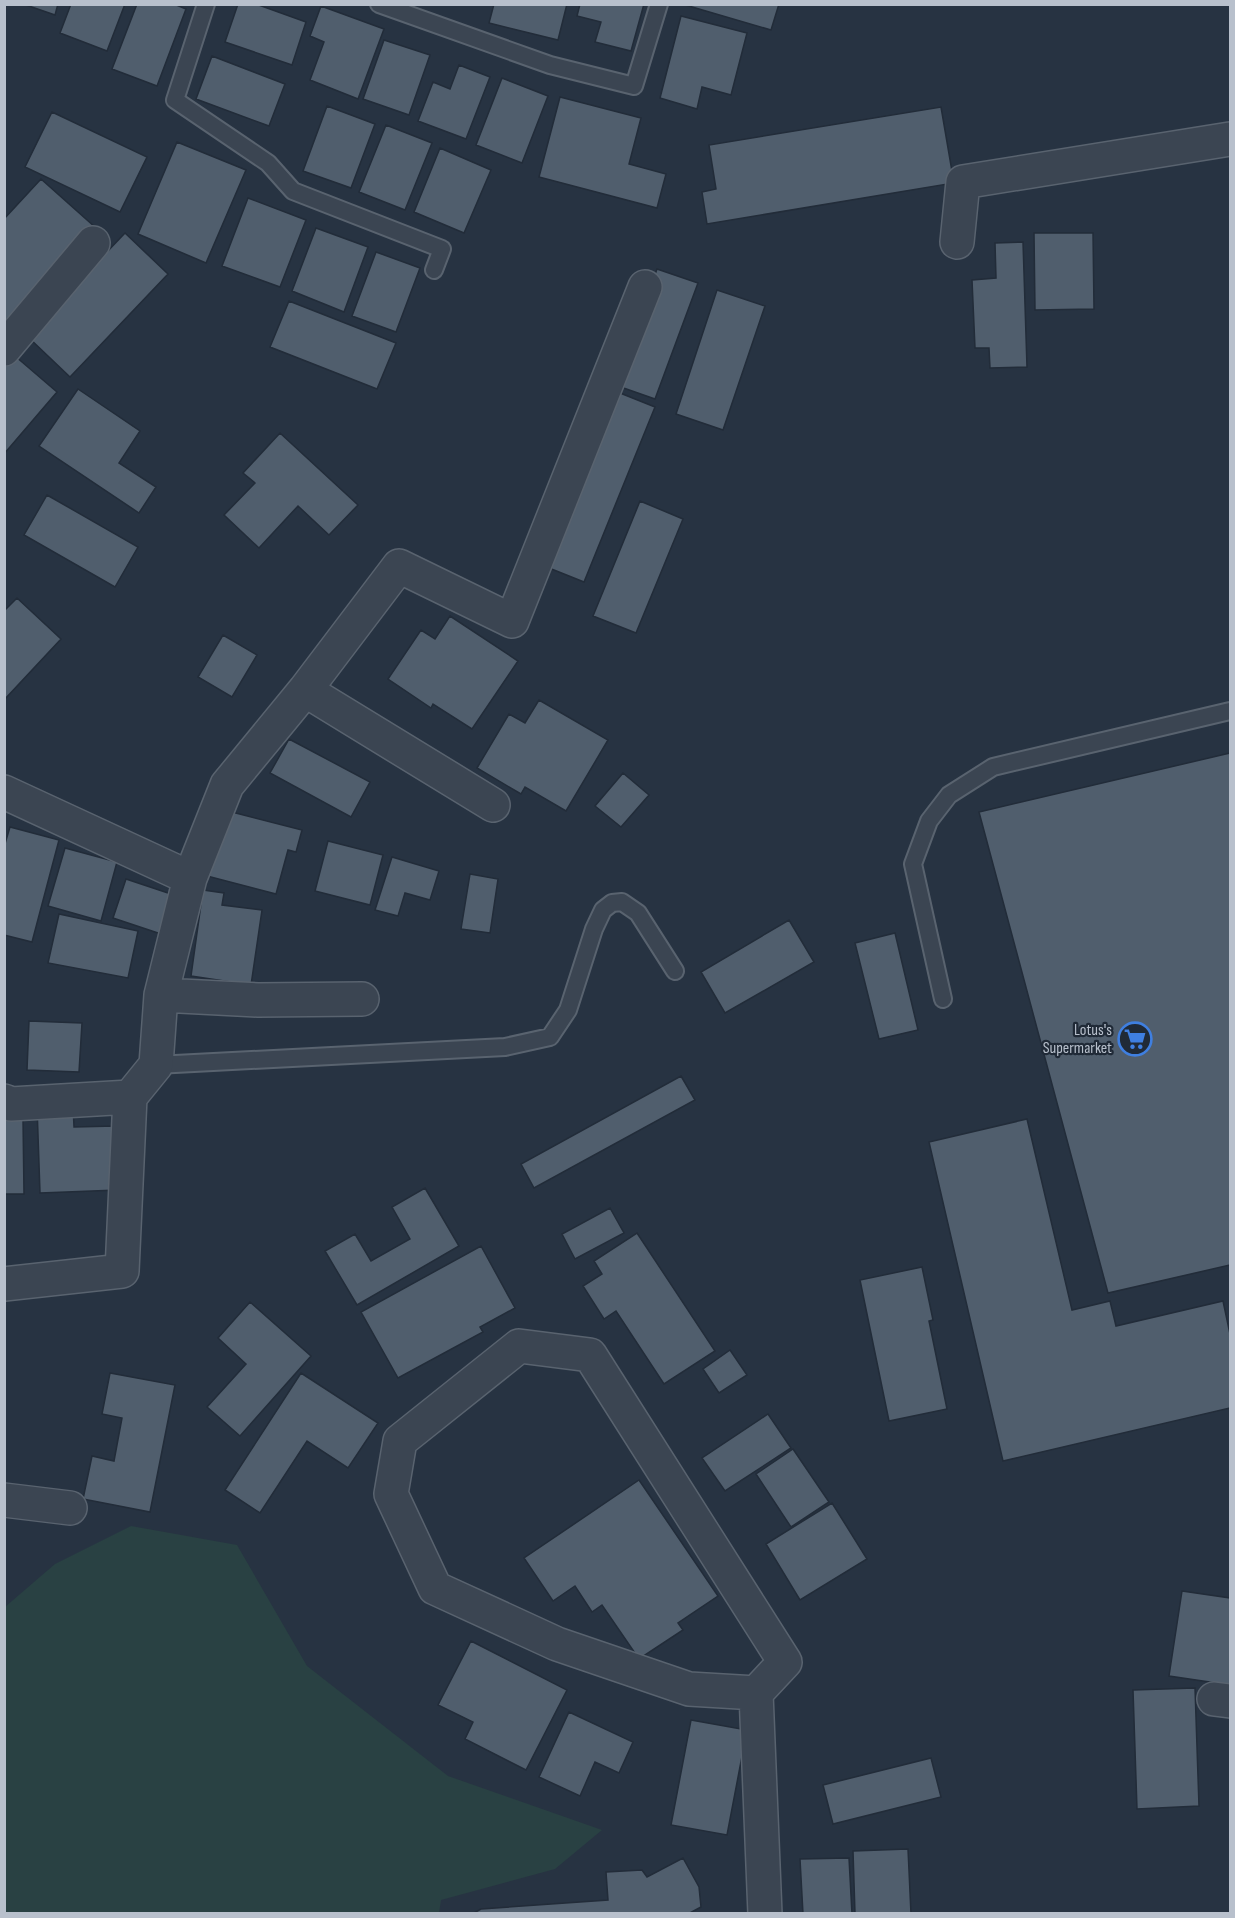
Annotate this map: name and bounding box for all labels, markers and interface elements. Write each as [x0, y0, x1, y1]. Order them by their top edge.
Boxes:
place label: Lotus's Supermarket [1043, 1021, 1112, 1058]
supermarket icon: Lotus's Supermarket [1117, 1021, 1153, 1057]

